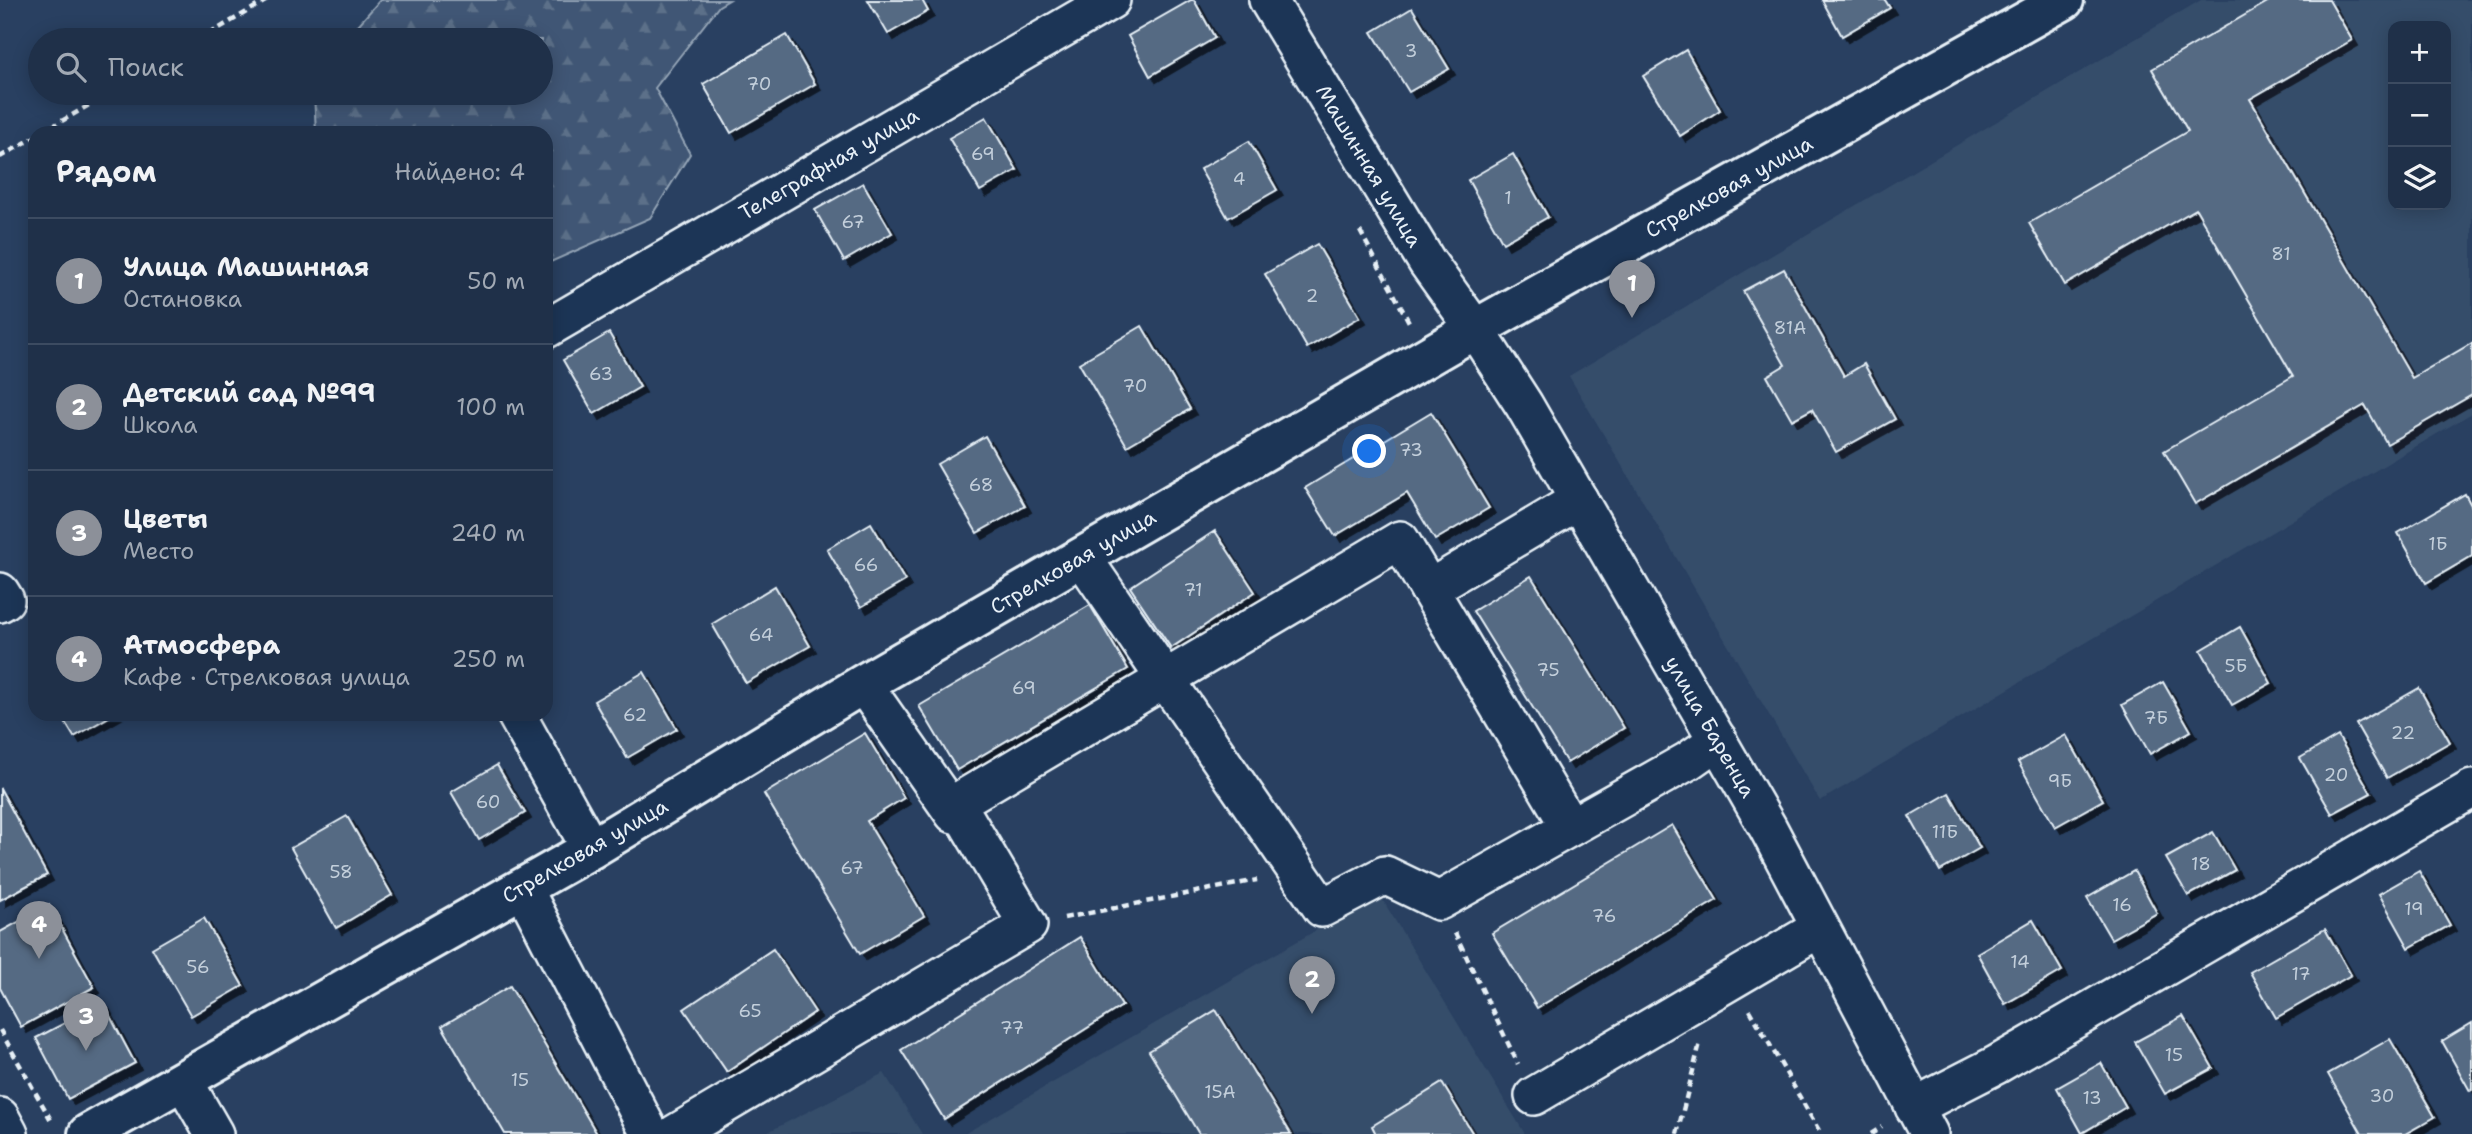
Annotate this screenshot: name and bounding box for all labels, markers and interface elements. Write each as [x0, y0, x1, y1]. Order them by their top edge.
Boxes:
map controls [2388, 21, 2451, 210]
button: + [2388, 21, 2451, 84]
search box [28, 28, 553, 105]
house number: 3 [1405, 39, 1417, 63]
icon: search [52, 48, 90, 86]
text: Поиск [108, 49, 184, 84]
house number: 70 [747, 72, 771, 96]
street label: Машинная улица [1309, 79, 1429, 253]
button: − [2388, 84, 2451, 147]
street label: Телеграфная улица [734, 101, 924, 227]
street label: Стрелковая улица [1640, 129, 1818, 245]
house number: 69 [971, 142, 995, 166]
button: layers [2388, 147, 2451, 210]
text: Рядом [56, 151, 156, 192]
text: Найдено: 4 [395, 157, 525, 187]
house number: 4 [1233, 167, 1245, 191]
house number: 1 [1504, 186, 1512, 210]
house number: 67 [841, 210, 865, 234]
house number: 81 [2271, 242, 2291, 266]
text: Улица Машинная [123, 249, 369, 284]
pin: 1 [1609, 260, 1655, 318]
text: 1 [74, 266, 84, 296]
text: 50 m [467, 266, 525, 296]
text: Остановка [123, 284, 242, 314]
house number: 2 [1306, 284, 1318, 308]
house number: 81А [1774, 316, 1806, 340]
house number: 63 [589, 362, 613, 386]
house number: 70 [1123, 374, 1147, 398]
text: Детский сад №99 [123, 375, 376, 410]
text: 2 [71, 392, 87, 422]
text: 100 m [456, 392, 525, 422]
text: Школа [123, 410, 198, 440]
your location [1352, 434, 1386, 468]
house number: 73 [1399, 438, 1423, 462]
house number: 68 [969, 473, 993, 497]
text: Цветы [123, 501, 208, 536]
street label: Стрелковая улица [985, 503, 1161, 621]
text: 3 [71, 518, 87, 548]
text: 240 m [451, 518, 525, 548]
house number: 1Б [2428, 532, 2448, 556]
text: Место [123, 536, 194, 566]
house number: 66 [854, 553, 878, 577]
house number: 71 [1183, 578, 1203, 602]
house number: 64 [749, 623, 773, 647]
text: Атмосфера [123, 627, 280, 662]
text: 4 [71, 644, 87, 674]
text: 250 m [452, 644, 525, 674]
street label: улица Баренца [1658, 651, 1762, 803]
house number: 5Б [2225, 654, 2247, 678]
house number: 75 [1537, 658, 1559, 682]
text: Кафе · Стрелковая улица [123, 662, 410, 692]
house number: 69 [1012, 676, 1036, 700]
house number: 62 [623, 703, 647, 727]
house number: 7Б [2144, 706, 2168, 730]
house number: 22 [2391, 721, 2415, 745]
house number: 20 [2324, 763, 2348, 787]
house number: 9Б [2048, 769, 2072, 793]
house number: 60 [476, 790, 500, 814]
street label: Стрелковая улица [497, 792, 673, 910]
house number: 11Б [1932, 820, 1958, 844]
house number: 18 [2191, 852, 2211, 876]
house number: 67 [840, 856, 864, 880]
house number: 58 [329, 860, 353, 884]
house number: 16 [2112, 893, 2132, 917]
house number: 19 [2404, 897, 2424, 921]
pin: 4 [16, 901, 62, 959]
house number: 76 [1592, 904, 1616, 928]
house number: 14 [2010, 950, 2030, 974]
house number: 56 [186, 955, 210, 979]
pin: 2 [1289, 956, 1335, 1014]
house number: 17 [2291, 962, 2311, 986]
pin: 3 [63, 993, 109, 1051]
house number: 65 [739, 999, 761, 1023]
house number: 77 [1000, 1016, 1024, 1040]
house number: 15 [2165, 1043, 2183, 1067]
house number: 15 [511, 1068, 529, 1092]
house number: 15А [1204, 1080, 1236, 1104]
house number: 30 [2370, 1084, 2394, 1108]
house number: 13 [2082, 1086, 2102, 1110]

